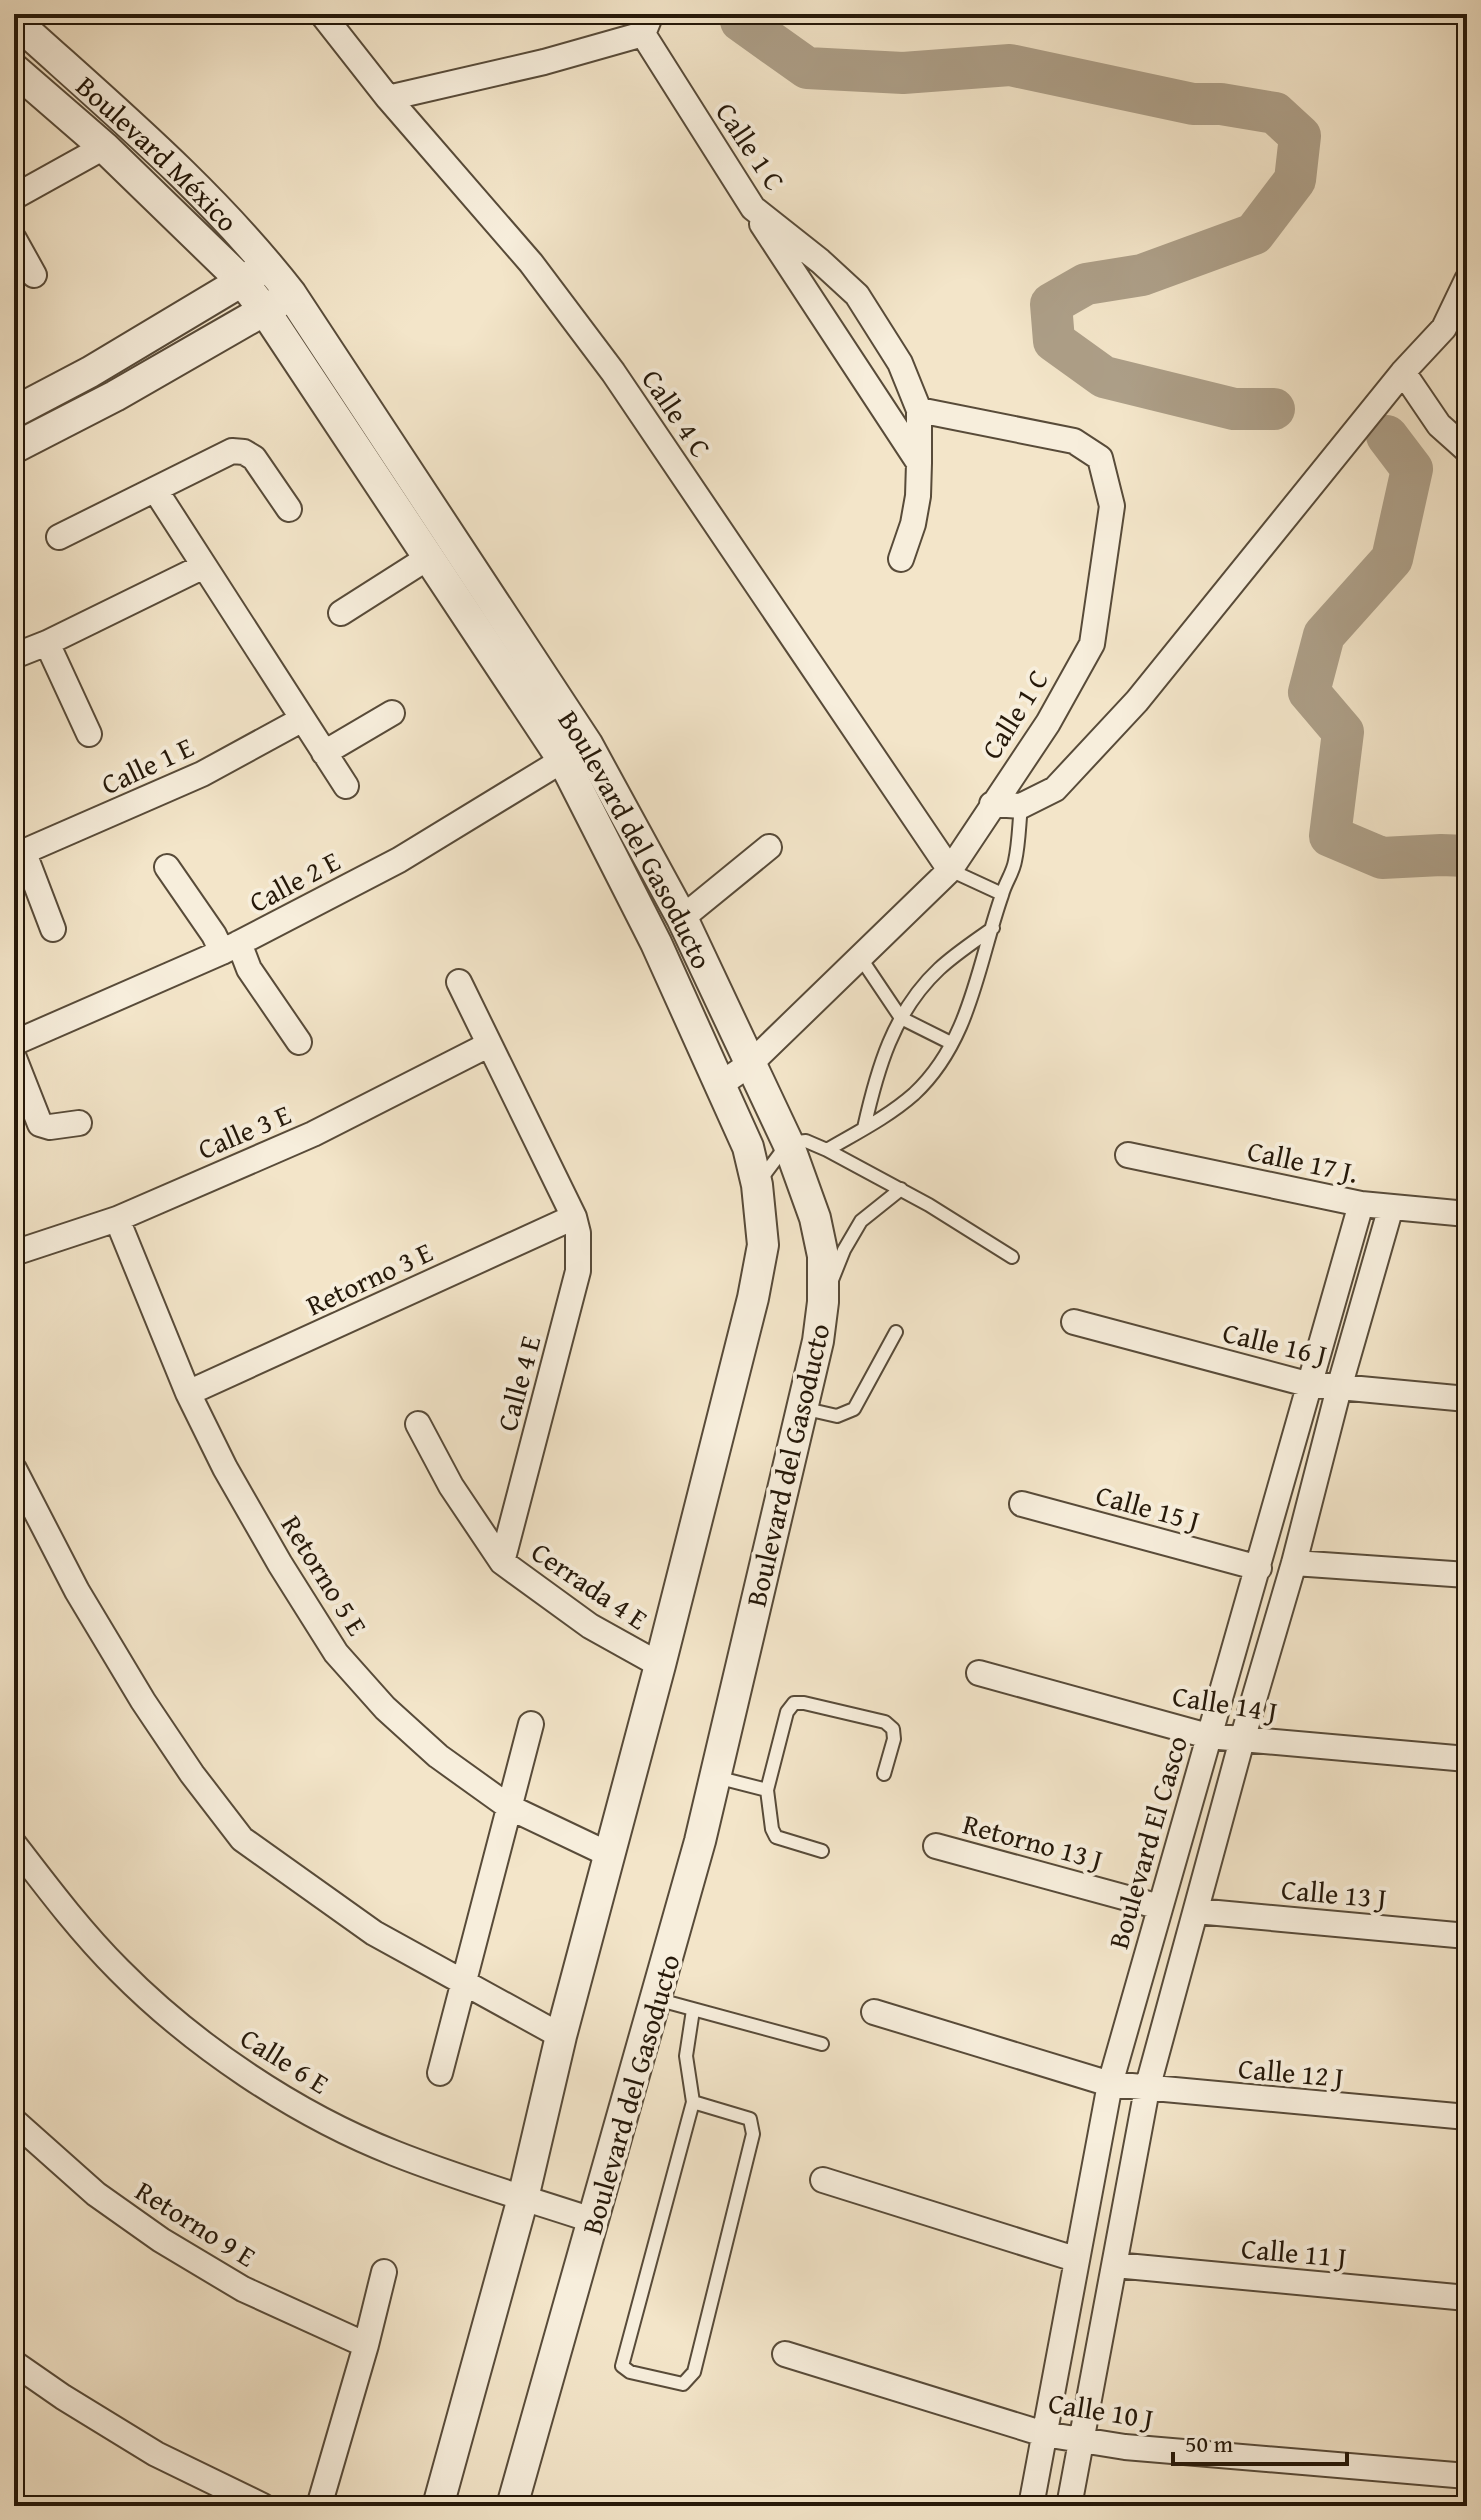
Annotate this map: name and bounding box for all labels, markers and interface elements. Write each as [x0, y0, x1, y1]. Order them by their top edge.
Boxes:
street label: Boulevard México [68, 65, 248, 240]
street label: Calle 1 C [707, 94, 795, 198]
street label: Calle 4 C [633, 361, 721, 465]
street label: Calle 1 C [971, 661, 1057, 767]
street label: Boulevard del Gasoducto [549, 701, 723, 975]
street label: Calle 1 E [94, 726, 200, 804]
street label: Calle 2 E [241, 840, 347, 922]
street label: Calle 3 E [191, 1093, 297, 1169]
street label: Calle 17 J. [1244, 1129, 1362, 1193]
street label: Retorno 3 E [299, 1231, 439, 1325]
street label: Calle 16 J [1219, 1311, 1331, 1375]
street label: Boulevard del Gasoducto [734, 1319, 840, 1611]
street label: Calle 4 E [486, 1331, 550, 1435]
street label: Calle 15 J [1092, 1474, 1204, 1540]
street label: Retorno 5 E [272, 1507, 378, 1643]
street label: Cerrada 4 E [524, 1531, 656, 1639]
street label: Calle 14 J [1170, 1675, 1280, 1731]
street label: Boulevard El Casco [1097, 1731, 1197, 1953]
street label: Retorno 13 J [959, 1803, 1107, 1879]
street label: Calle 13 J [1280, 1868, 1388, 1918]
street label: Boulevard del Gasoducto [570, 1949, 690, 2239]
street label: Calle 6 E [233, 2017, 337, 2103]
street label: Calle 12 J [1237, 2047, 1345, 2097]
street label: Retorno 9 E [128, 2170, 264, 2276]
street label: Calle 11 J [1240, 2227, 1348, 2277]
street label: Calle 10 J [1046, 2382, 1156, 2438]
scale bar [1173, 2416, 1347, 2466]
text: 50 m [1185, 2426, 1233, 2461]

